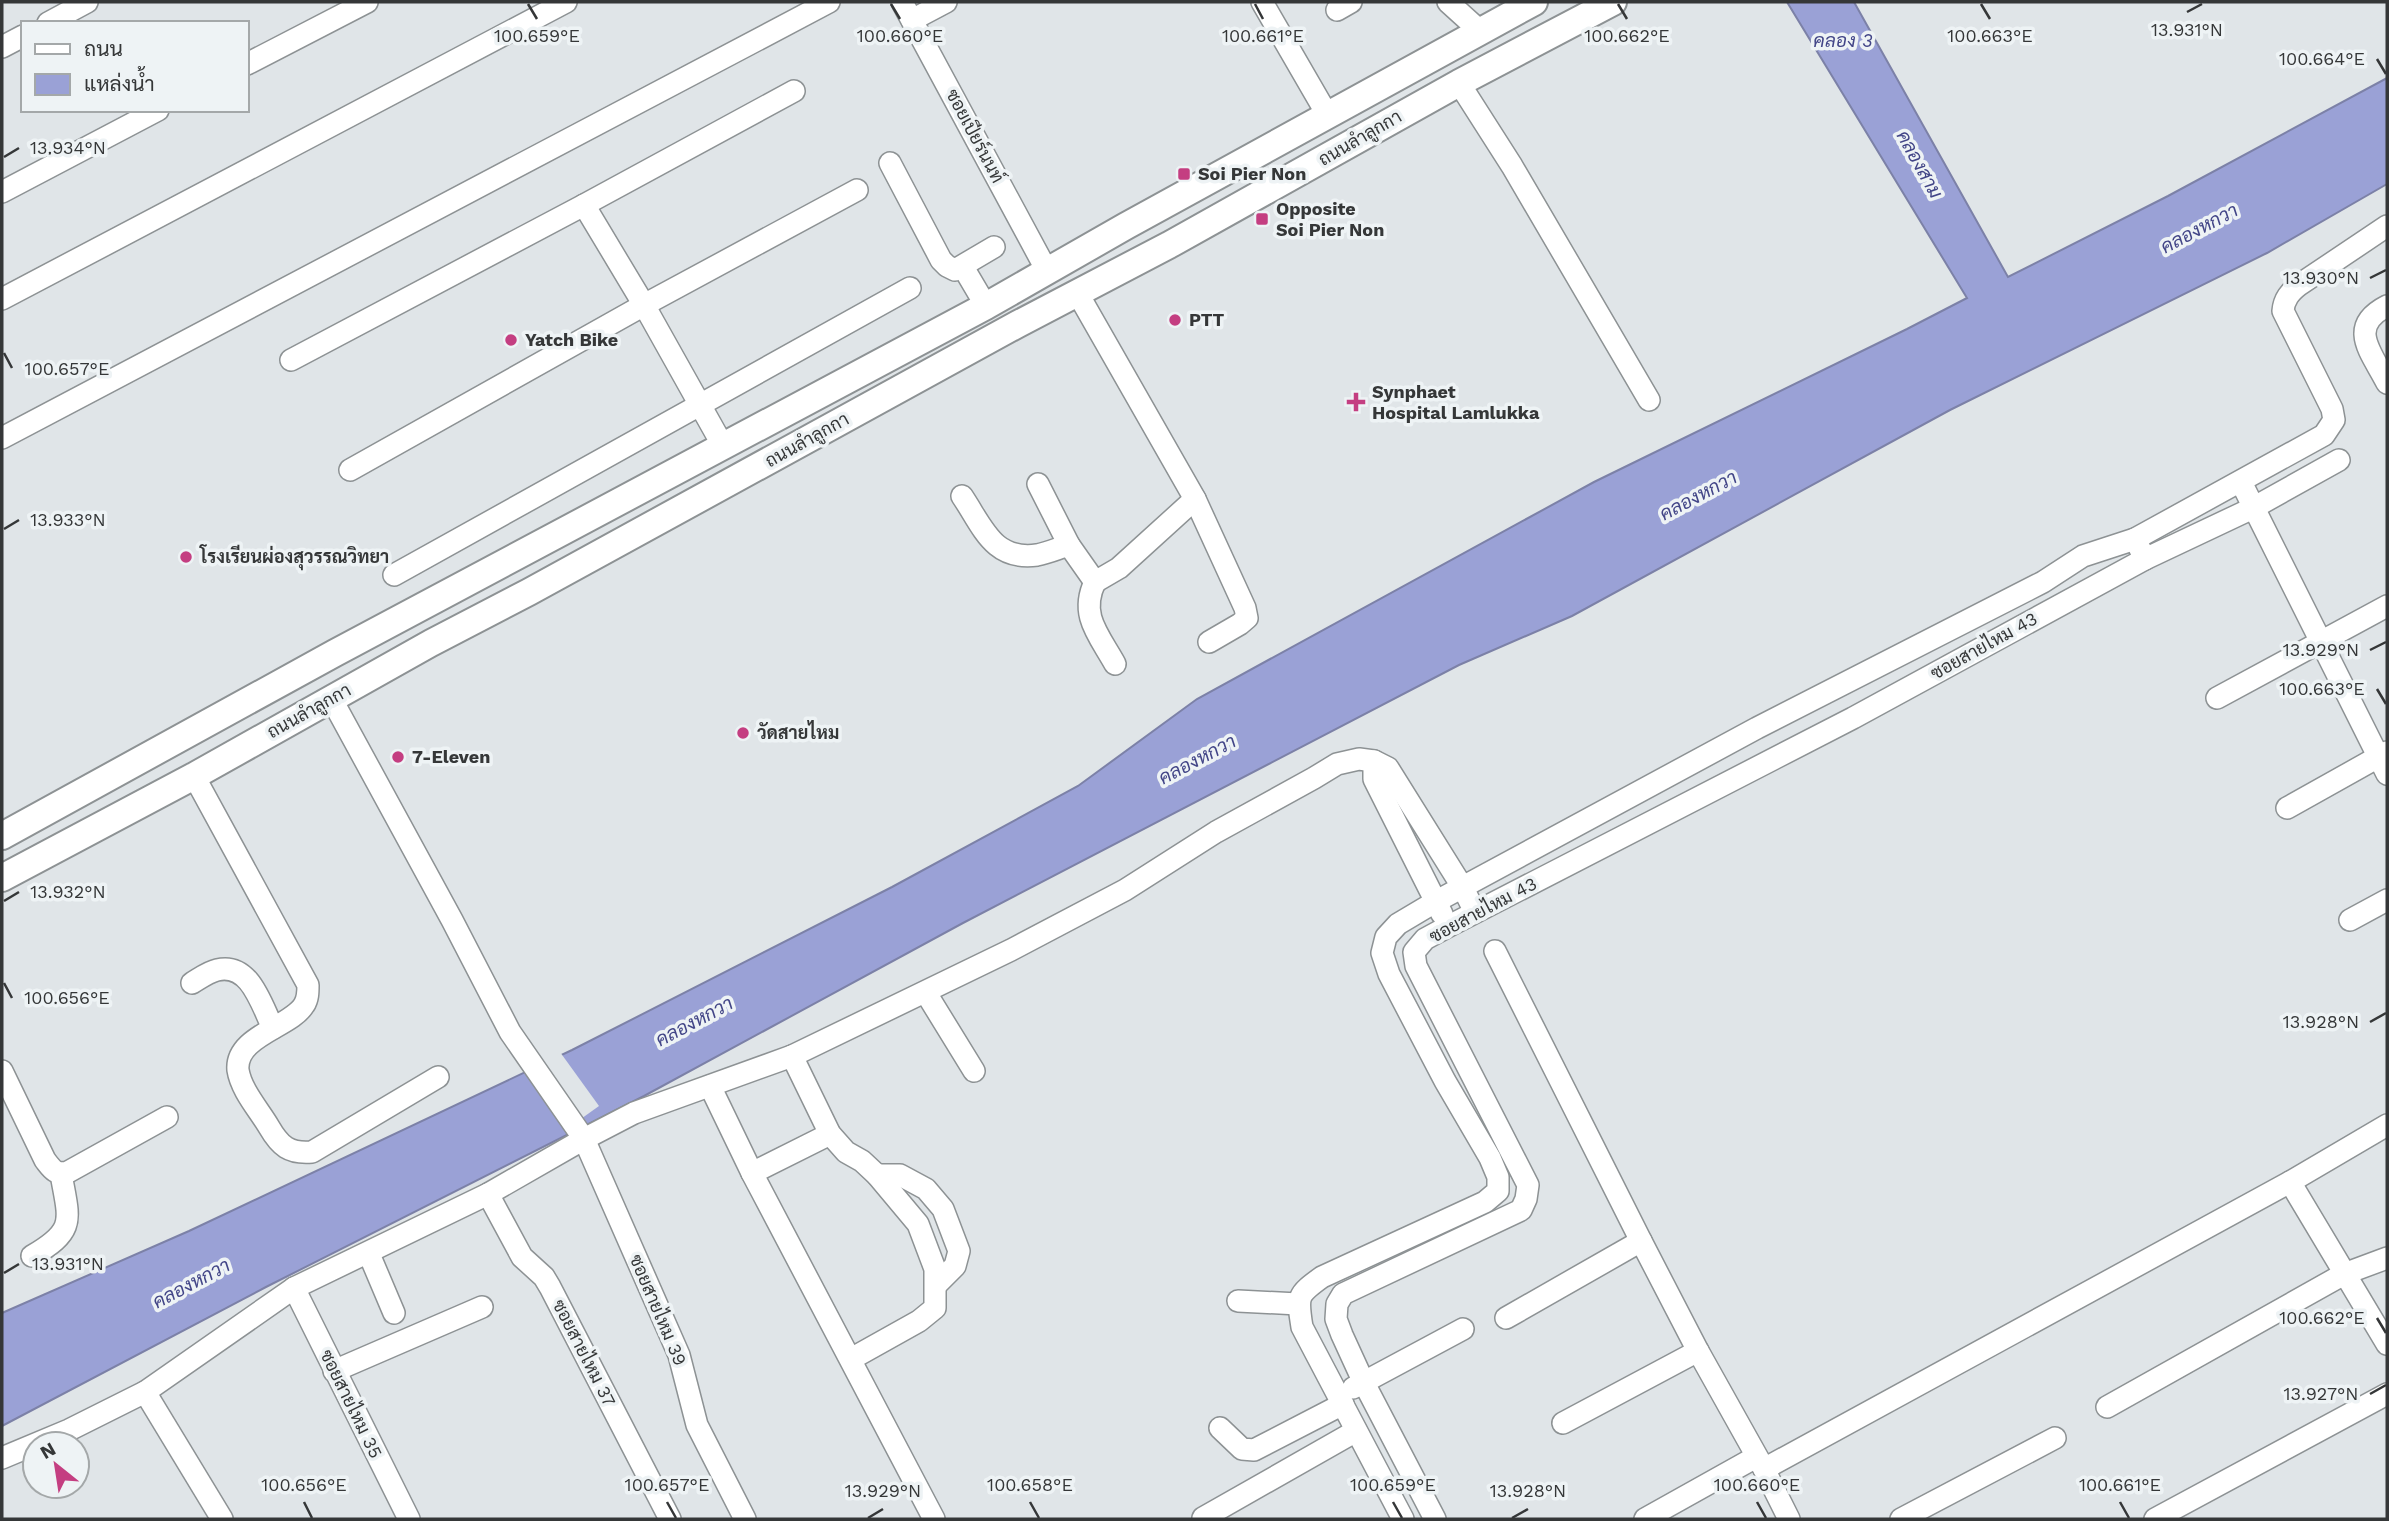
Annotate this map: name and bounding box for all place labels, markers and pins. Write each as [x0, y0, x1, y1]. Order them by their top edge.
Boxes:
place label: Soi Pier Non [1198, 163, 1306, 184]
marker: Soi Pier Non [1176, 166, 1192, 182]
place label: Opposite Soi Pier Non [1276, 198, 1384, 240]
marker: Opposite Soi Pier Non [1254, 211, 1270, 227]
place label: PTT [1189, 309, 1225, 330]
marker: PTT [1167, 312, 1183, 328]
place label: Yatch Bike [525, 329, 618, 350]
marker: Yatch Bike [503, 332, 519, 348]
place label: Synphaet Hospital Lamlukka [1372, 381, 1540, 423]
marker: Synphaet Hospital Lamlukka [1346, 392, 1366, 412]
place label: โรงเรียนผ่องสุวรรณวิทยา [199, 544, 389, 571]
marker: โรงเรียนผ่องสุวรรณวิทยา [178, 549, 194, 565]
place label: วัดสายไหม [757, 720, 839, 743]
marker: วัดสายไหม [735, 725, 751, 741]
place label: 7-Eleven [412, 746, 490, 767]
marker: 7-Eleven [390, 749, 406, 765]

